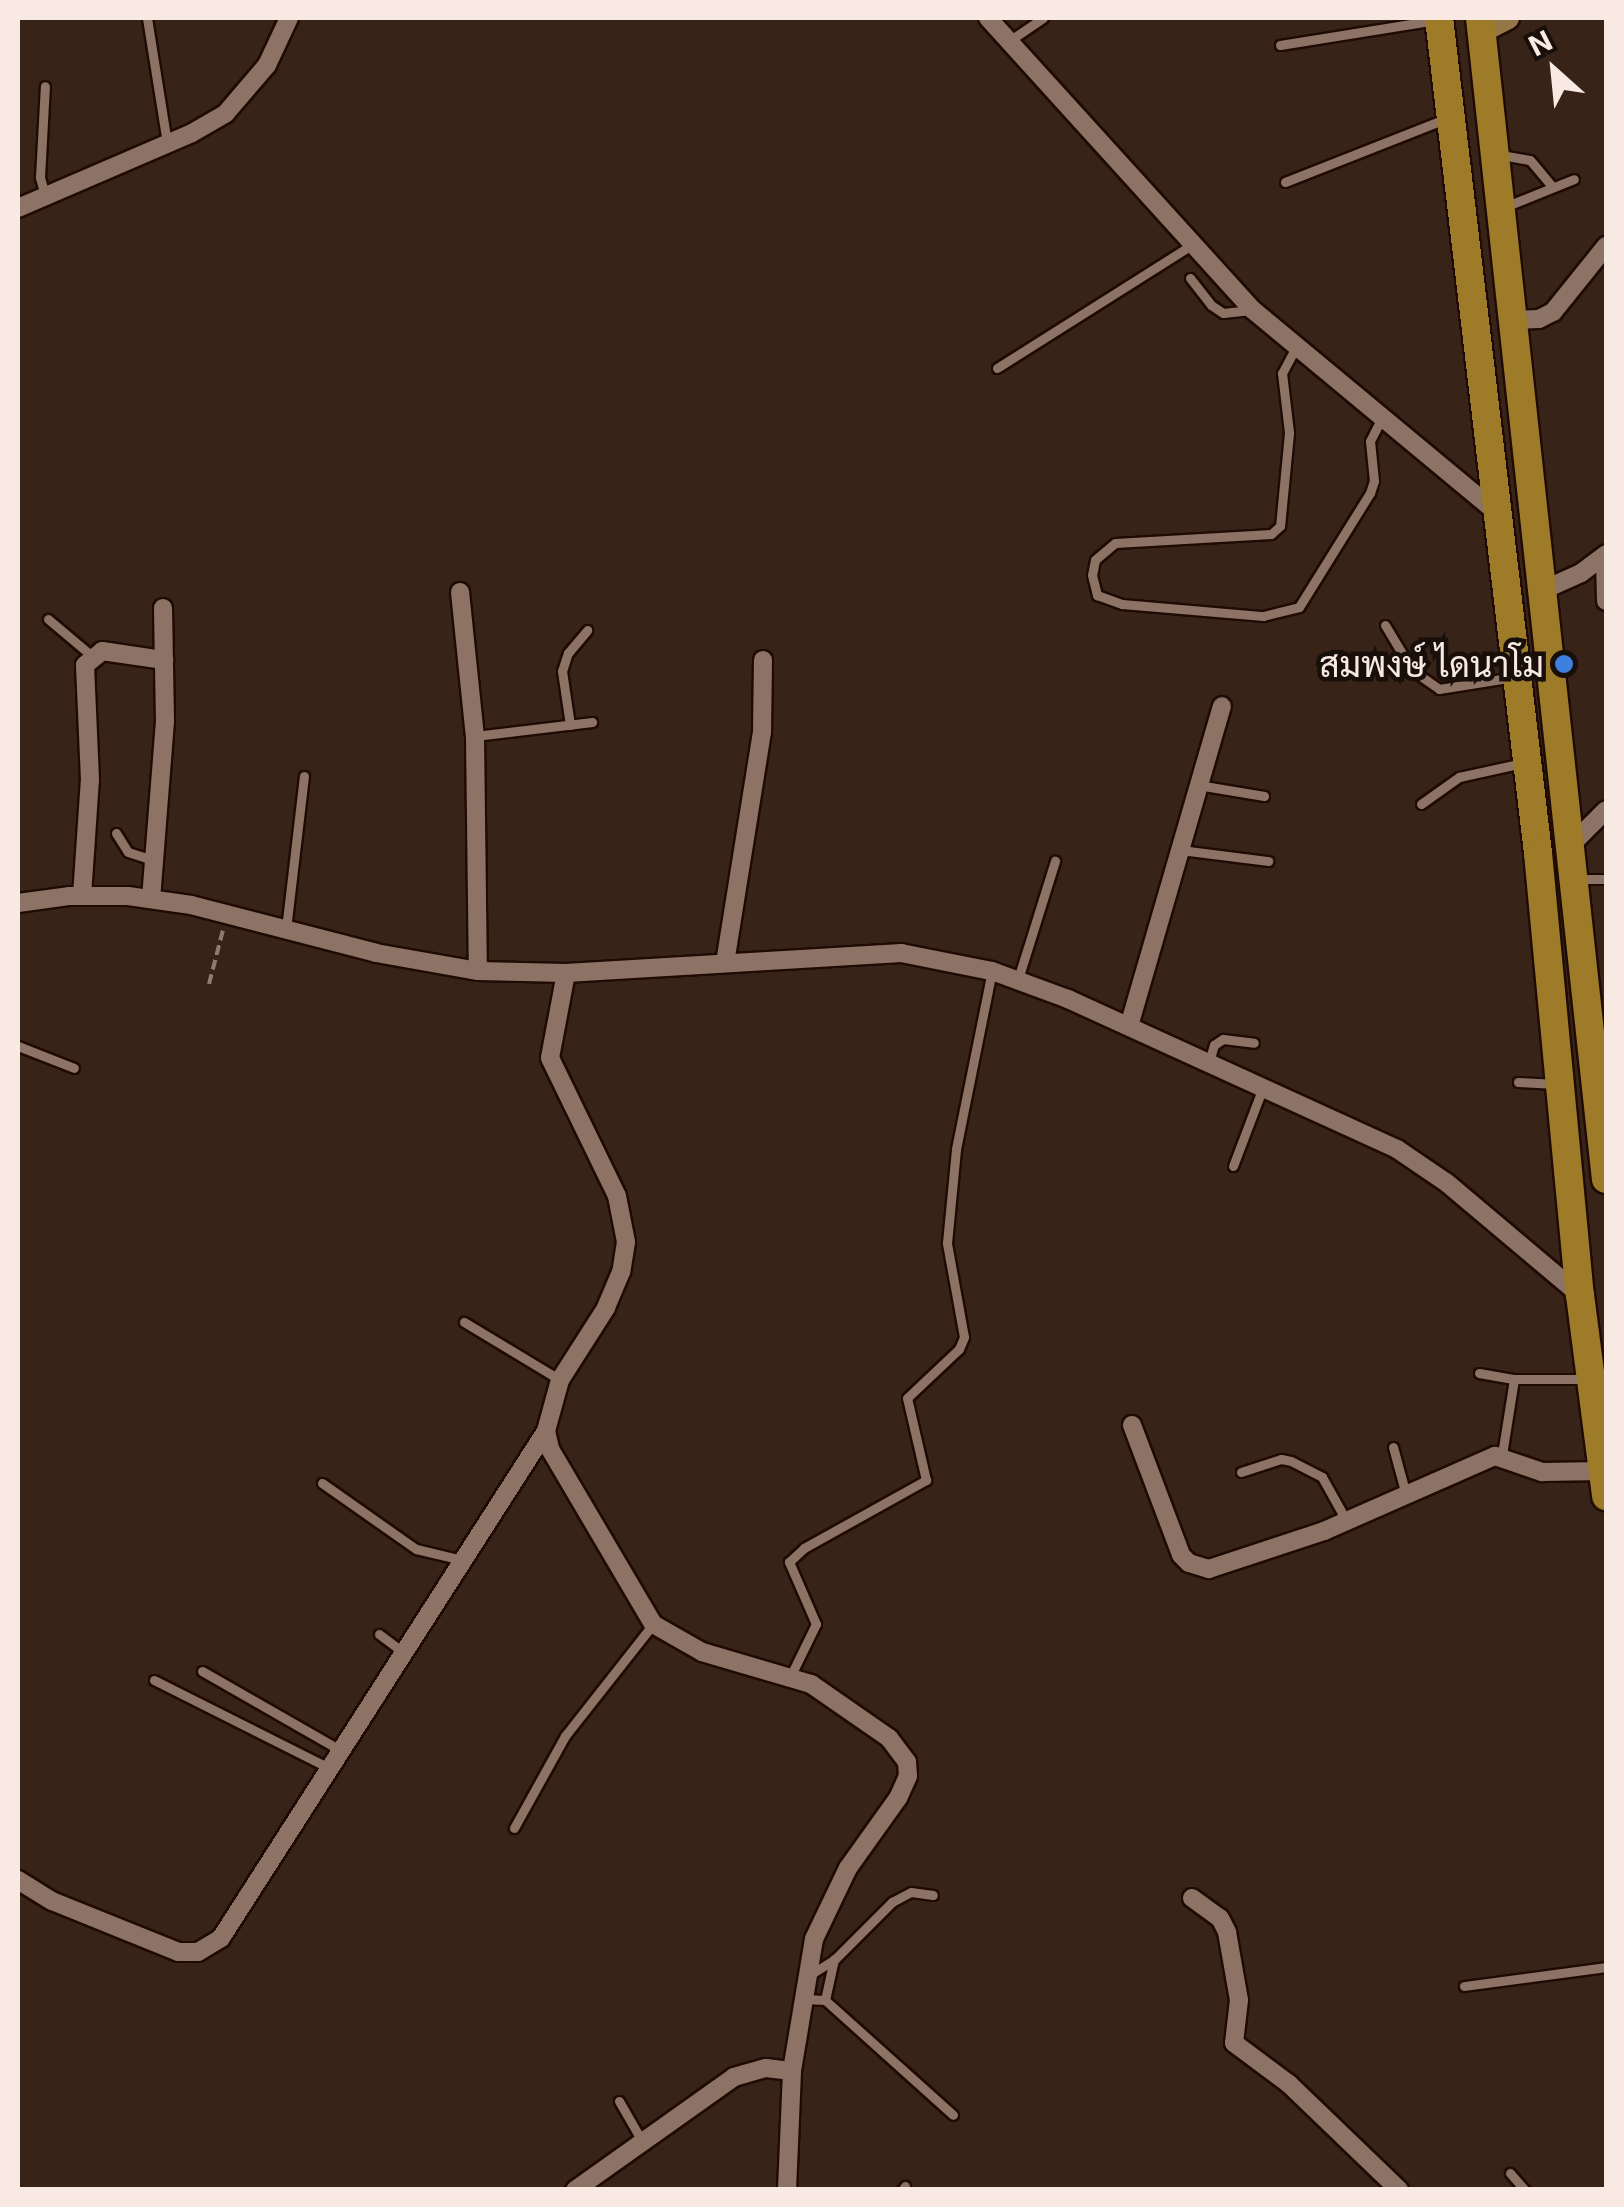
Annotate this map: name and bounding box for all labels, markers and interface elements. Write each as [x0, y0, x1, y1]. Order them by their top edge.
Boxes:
north arrow [1504, 20, 1604, 120]
text: N [1523, 23, 1558, 63]
place label: สมพงษ์ ไดนาโม [1319, 643, 1544, 685]
marker: สมพงษ์ ไดนาโม [1553, 653, 1575, 675]

